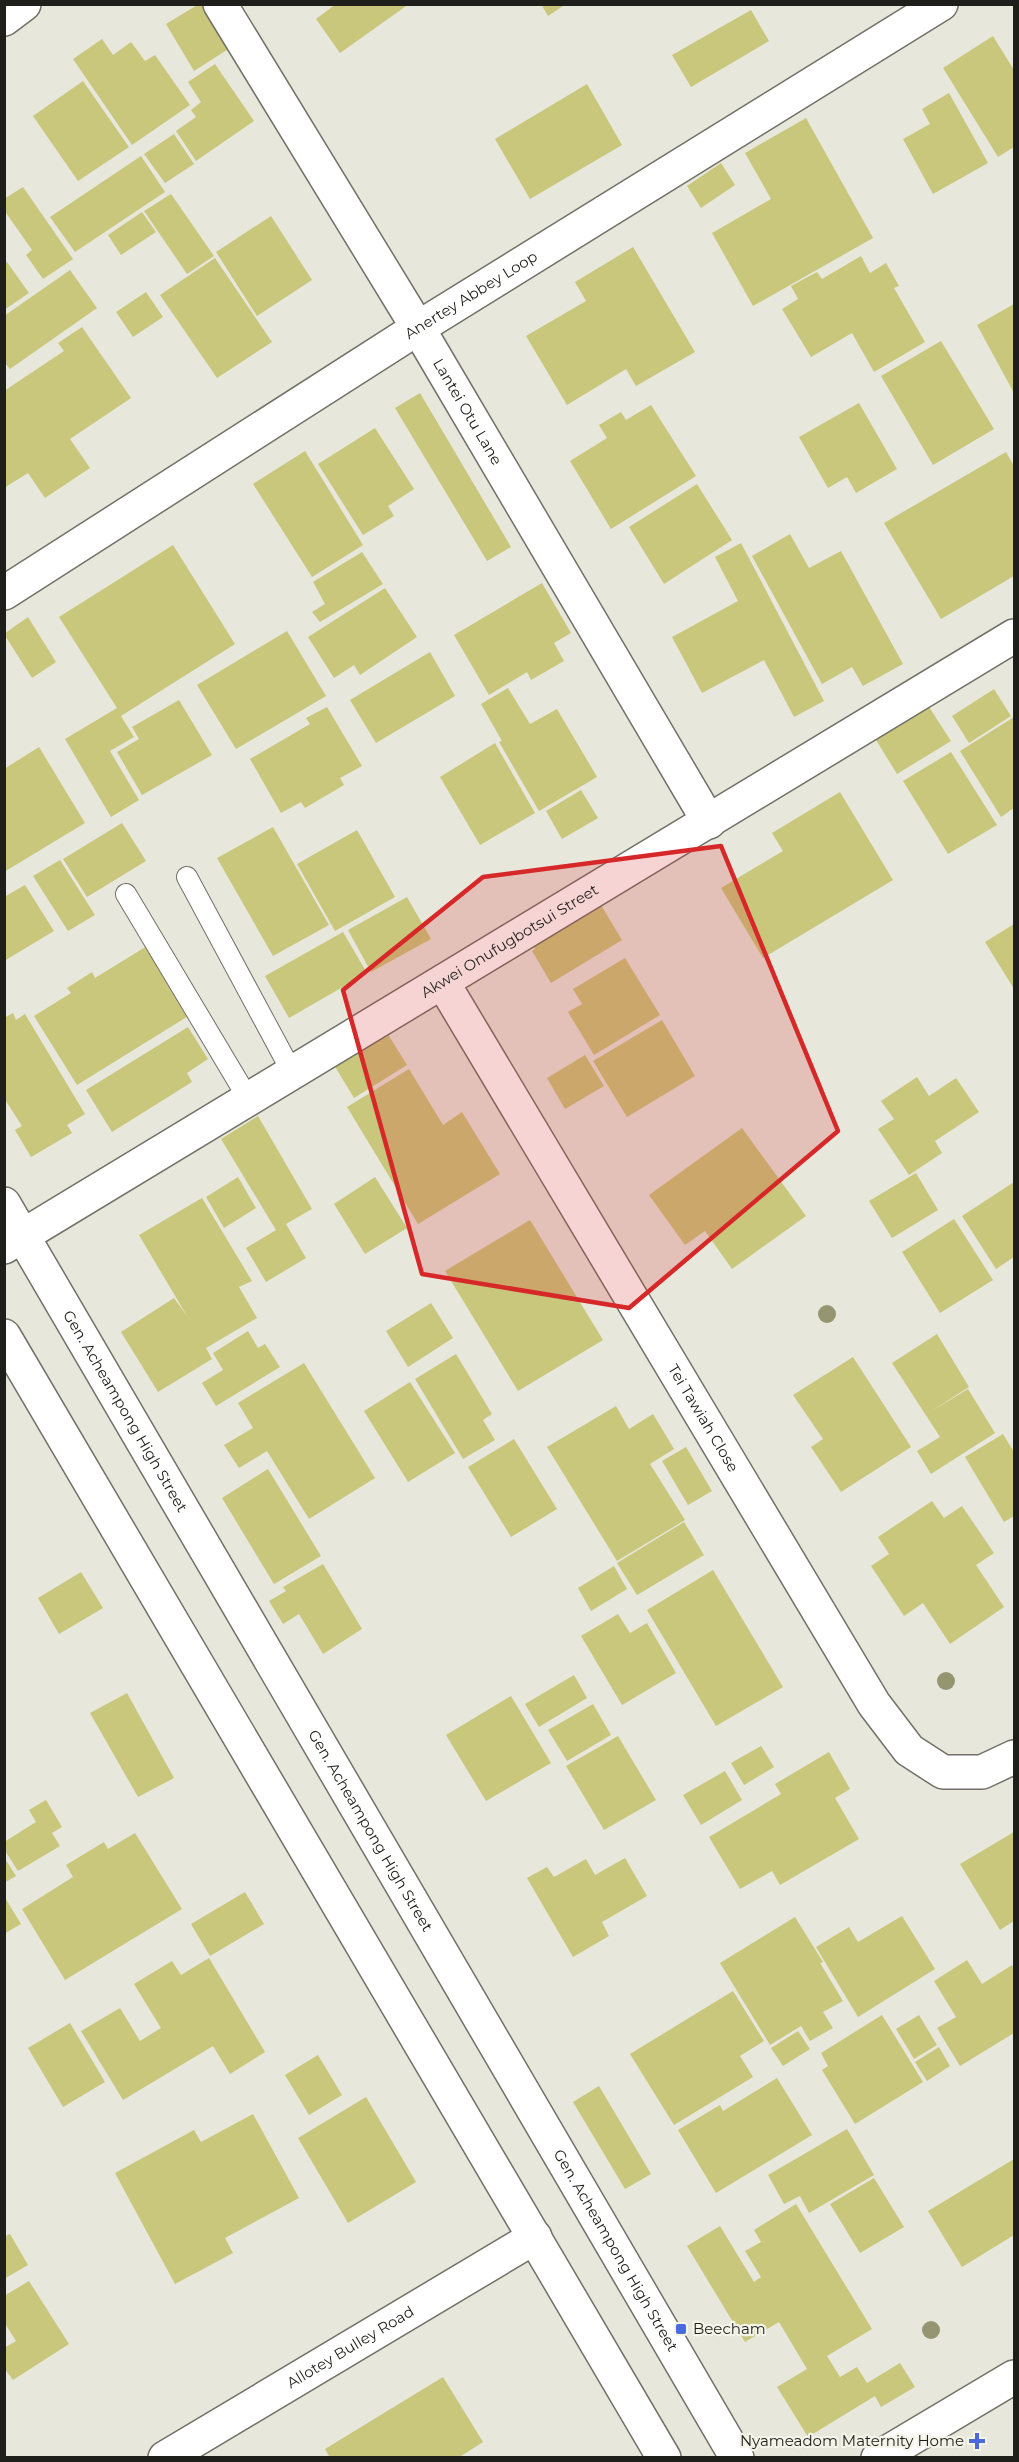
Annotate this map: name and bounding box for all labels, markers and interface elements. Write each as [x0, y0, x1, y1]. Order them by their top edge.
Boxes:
street label: Anertey Abbey Loop [401, 246, 541, 343]
street label: Lantei Otu Lane [429, 355, 507, 468]
street label: Akwei Onufugbotsui Street [417, 880, 602, 1002]
street label: Gen. Acheampong High Street [59, 1307, 192, 1515]
street label: Tei Tawiah Close [664, 1361, 743, 1475]
street label: Gen. Acheampong High Street [304, 1726, 437, 1935]
street label: Gen. Acheampong High Street [550, 2146, 682, 2354]
street label: Allotey Bulley Road [283, 2301, 417, 2392]
place label: Beecham [693, 2319, 766, 2338]
marker: Beecham [674, 2322, 688, 2336]
place label: Nyameadom Maternity Home [740, 2431, 964, 2450]
marker: Nyameadom Maternity Home [968, 2432, 986, 2450]

